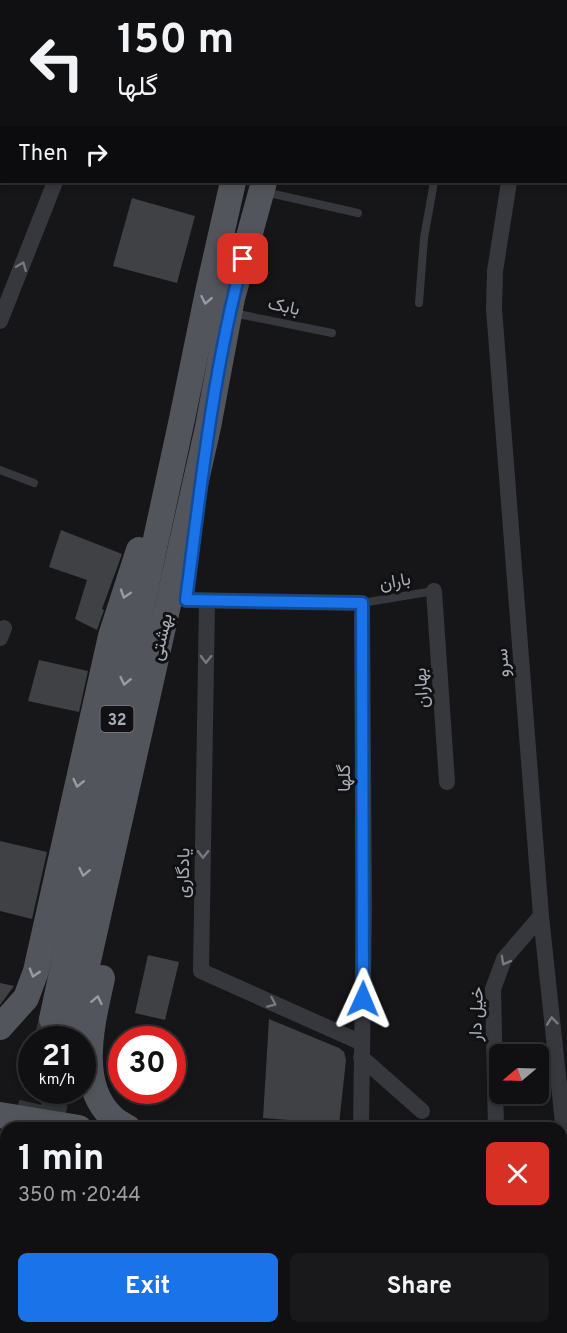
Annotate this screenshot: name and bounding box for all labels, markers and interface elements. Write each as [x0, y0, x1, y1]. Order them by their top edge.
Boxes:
text: 150 m [117, 15, 234, 68]
icon: left [18, 24, 96, 102]
text: گلها [117, 71, 158, 105]
icon: right [80, 138, 113, 171]
text: Then [18, 141, 68, 168]
pin [217, 233, 268, 284]
icon: arrive [226, 242, 259, 275]
one-way arrow [14, 262, 27, 272]
street label: بابک [266, 293, 302, 322]
one-way arrow [200, 295, 213, 305]
street label: باران [378, 568, 413, 597]
one-way arrow [119, 588, 132, 599]
street label: بهشتى [146, 612, 179, 663]
street label: سرو [491, 648, 516, 678]
one-way arrow [200, 655, 212, 664]
street label: بهاران [410, 667, 435, 709]
one-way arrow [119, 676, 132, 686]
road number: 32 [100, 706, 134, 732]
street label: گلها [334, 764, 357, 792]
one-way arrow [72, 778, 85, 788]
street label: یادگاری [173, 848, 196, 898]
one-way arrow [197, 850, 209, 859]
one-way arrow [78, 867, 91, 877]
one-way arrow [501, 955, 512, 965]
one-way arrow [29, 967, 41, 978]
position arrow [331, 967, 395, 1031]
street label: خیل دار [465, 986, 490, 1043]
one-way arrow [90, 996, 103, 1006]
one-way arrow [266, 996, 277, 1008]
one-way arrow [547, 1017, 559, 1026]
speed limit sign: 30 [108, 1026, 186, 1104]
text: 21 [42, 1039, 72, 1076]
north arrow [489, 1044, 549, 1104]
map controls [489, 1044, 549, 1104]
text: km/h [39, 1071, 75, 1090]
text: 1 min [18, 1137, 104, 1183]
button: close [486, 1142, 549, 1205]
text: 350 m · 20:44 [18, 1183, 141, 1209]
button: Exit [18, 1253, 278, 1322]
button: Share [290, 1253, 549, 1322]

